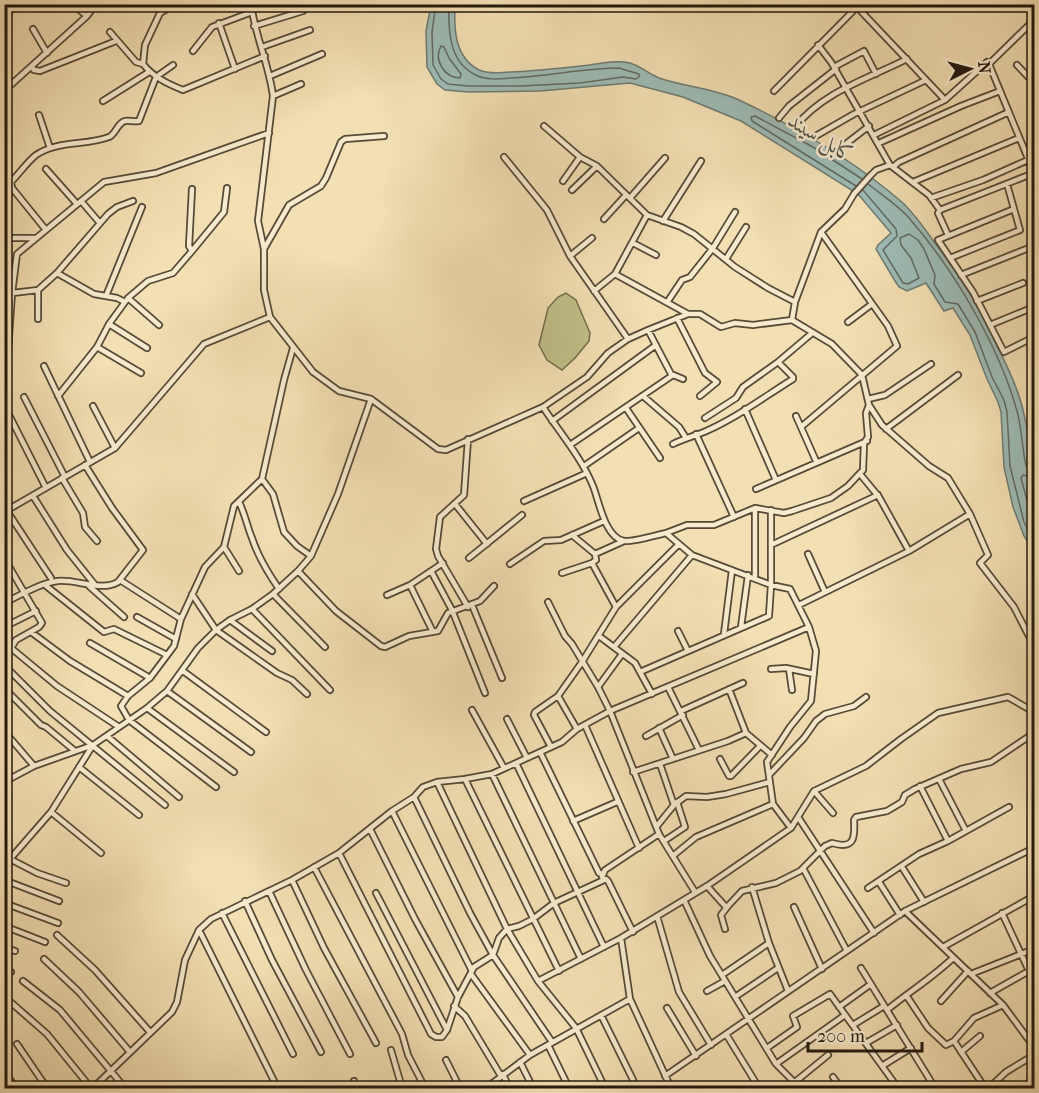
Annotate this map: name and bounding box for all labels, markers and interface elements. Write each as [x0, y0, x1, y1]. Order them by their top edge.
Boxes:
north arrow [940, 39, 1000, 99]
text: N [974, 60, 995, 75]
water label: کابل سيند [782, 107, 860, 170]
scale bar [808, 1015, 922, 1053]
text: 200 m [817, 1026, 865, 1047]

